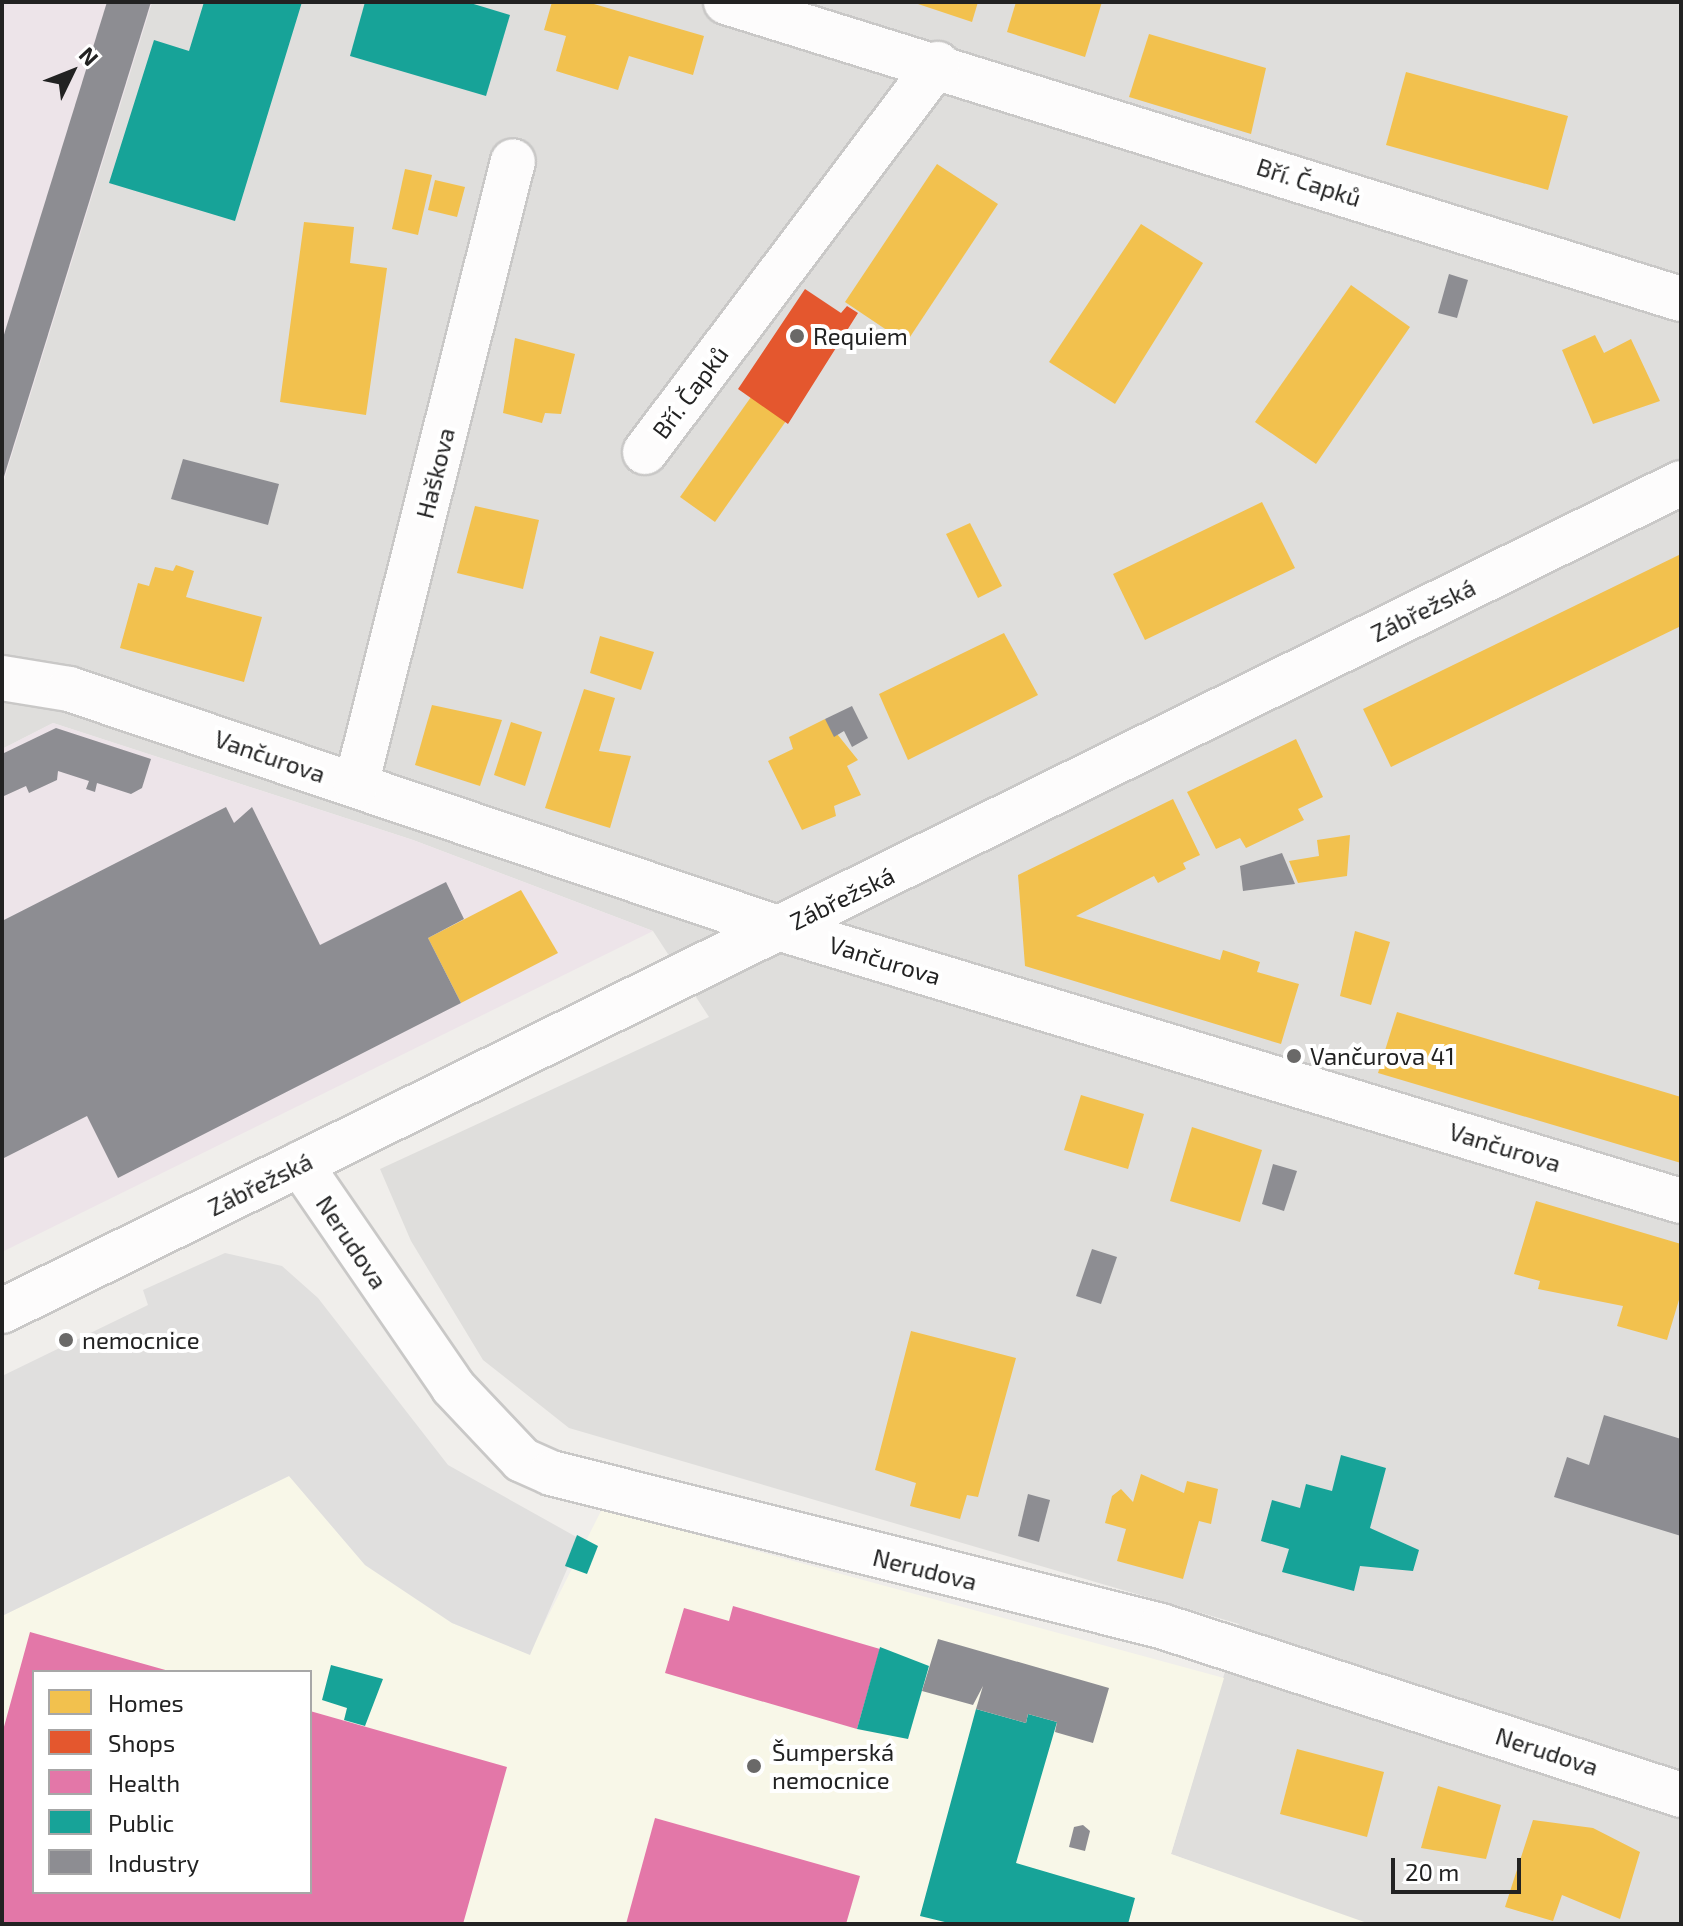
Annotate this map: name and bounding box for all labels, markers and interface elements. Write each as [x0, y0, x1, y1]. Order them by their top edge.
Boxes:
north arrow [32, 32, 112, 112]
text: N [75, 41, 104, 70]
street label: Bří. Čapků [1253, 152, 1365, 212]
place label: Requiem [813, 322, 908, 350]
marker: Requiem [788, 327, 806, 345]
street label: Bří. Čapků [646, 340, 734, 444]
street label: Haškova [410, 425, 460, 521]
street label: Zábřežská [1366, 572, 1480, 648]
street label: Vančurova [211, 724, 329, 788]
street label: Zábřežská [785, 860, 899, 936]
street label: Vančurova [826, 929, 944, 991]
place label: Vančurova 41 [1310, 1042, 1455, 1070]
marker: Vančurova 41 [1285, 1047, 1303, 1065]
street label: Vančurova [1446, 1116, 1564, 1178]
street label: Zábřežská [203, 1146, 317, 1222]
street label: Nerudova [310, 1190, 394, 1294]
place label: nemocnice [82, 1326, 200, 1354]
marker: nemocnice [57, 1331, 75, 1349]
street label: Nerudova [870, 1542, 980, 1596]
legend [32, 1670, 312, 1894]
text: Homes [108, 1688, 184, 1717]
street label: Nerudova [1492, 1721, 1602, 1781]
text: Shops [108, 1728, 175, 1757]
place label: Šumperská nemocnice [772, 1738, 894, 1794]
marker: Šumperská nemocnice [743, 1755, 765, 1777]
text: Health [108, 1768, 180, 1797]
text: Public [108, 1808, 174, 1837]
scale bar [1395, 1842, 1525, 1892]
text: Industry [108, 1848, 199, 1877]
text: 20 m [1405, 1857, 1459, 1886]

